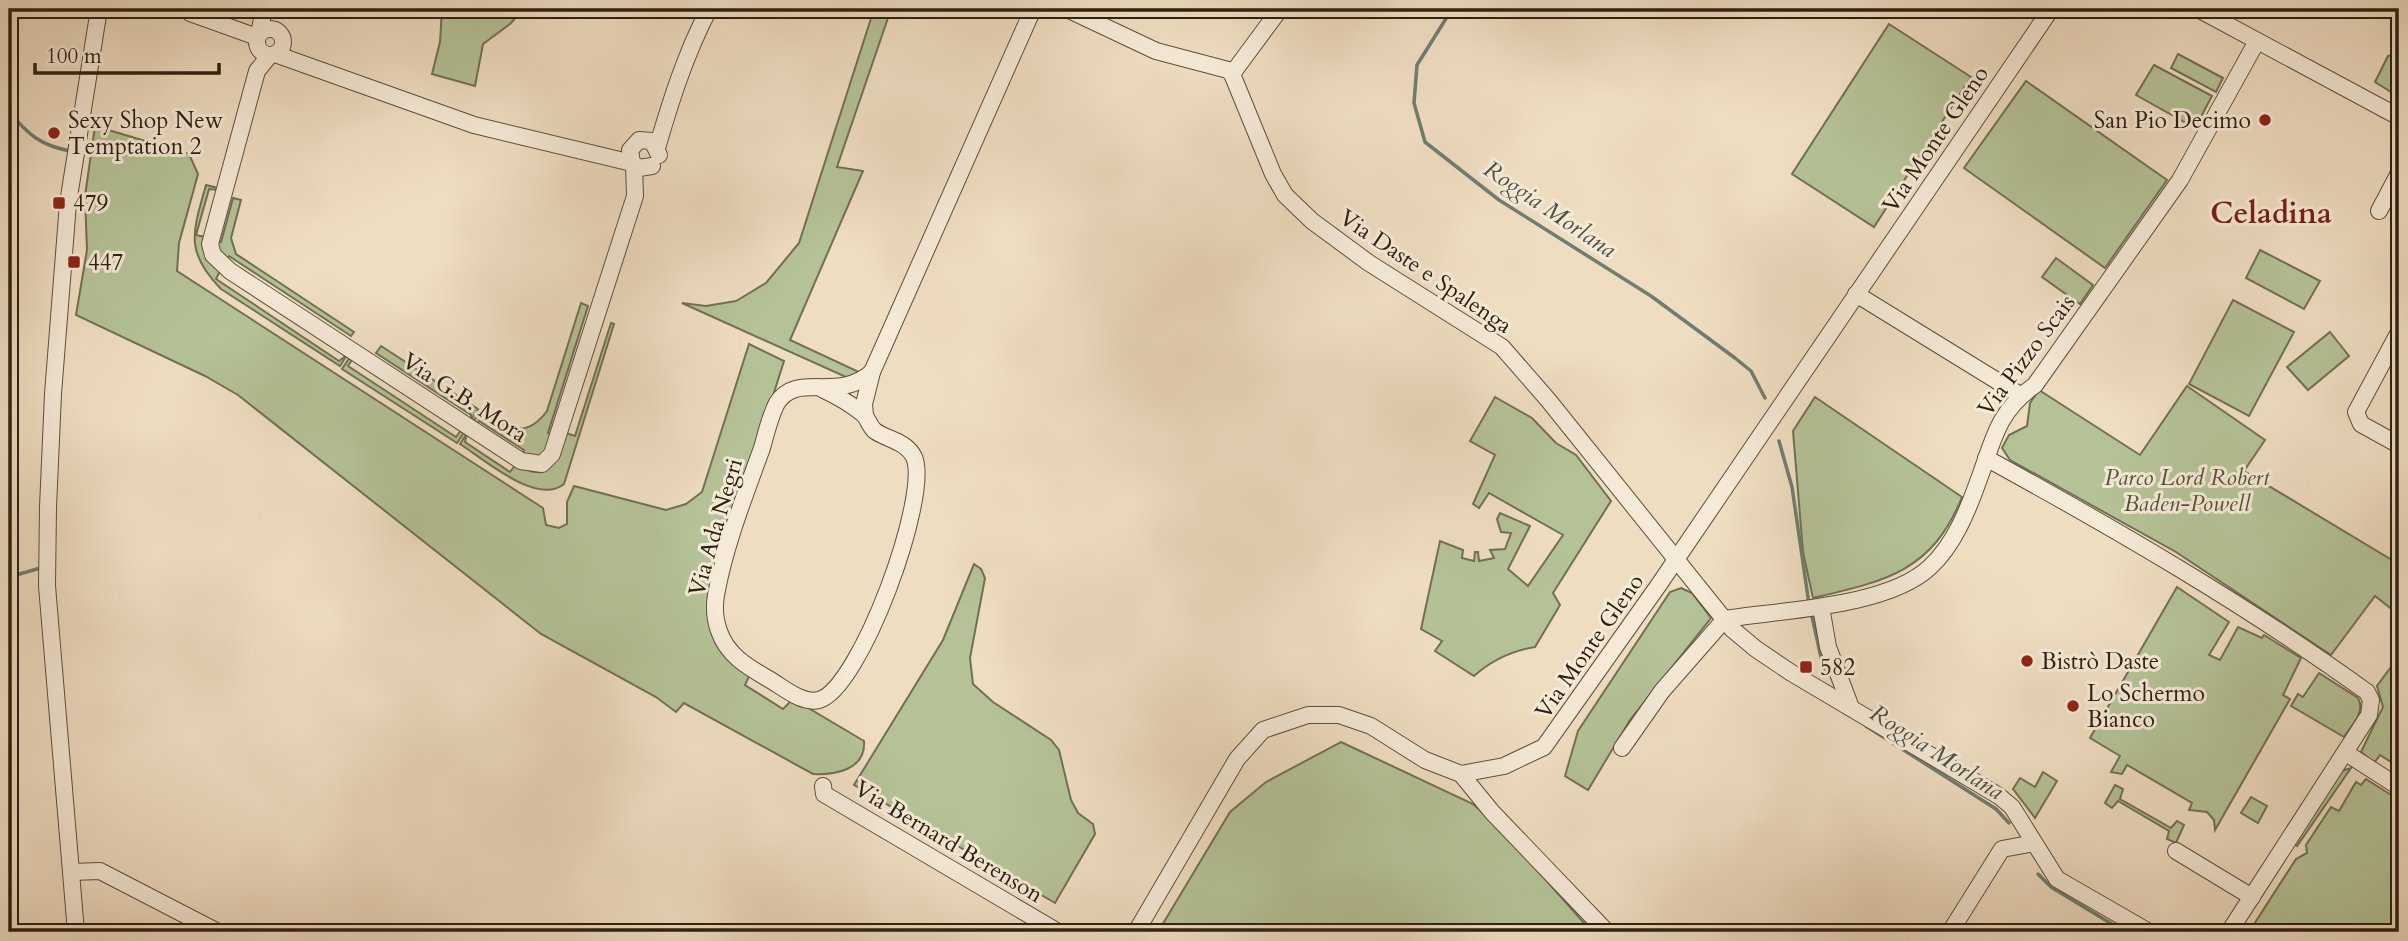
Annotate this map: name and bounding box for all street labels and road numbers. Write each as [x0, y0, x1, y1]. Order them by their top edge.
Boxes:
street label: Via Monte Gleno [1875, 60, 1996, 219]
street label: Via Daste e Spalenga [1333, 202, 1518, 341]
street label: Via Pizzo Scais [1970, 288, 2082, 422]
street label: Via G.B. Mora [396, 345, 533, 450]
street label: Via Ada Negri [681, 455, 750, 600]
street label: Via Monte Gleno [1528, 568, 1651, 725]
street label: Via Bernard Berenson [849, 773, 1049, 910]

